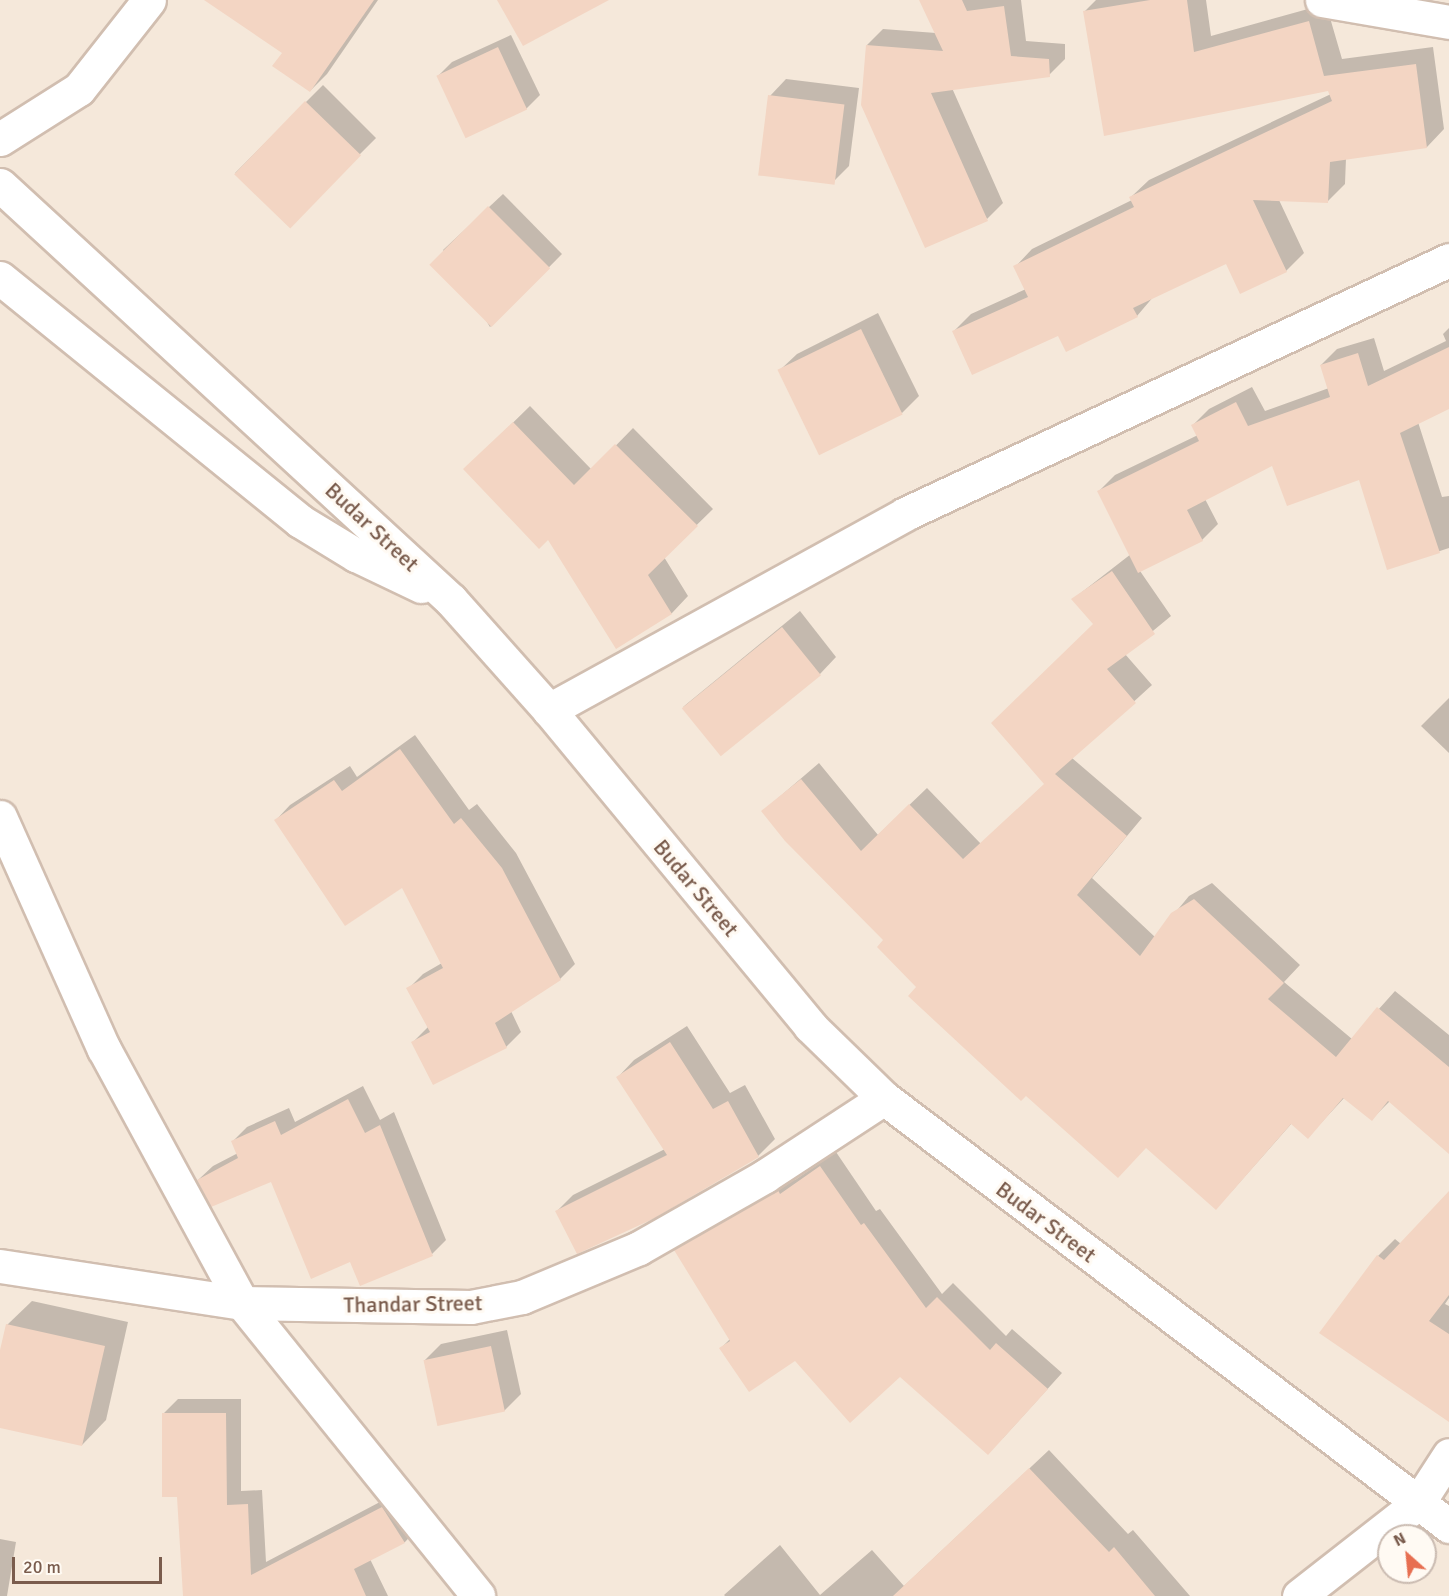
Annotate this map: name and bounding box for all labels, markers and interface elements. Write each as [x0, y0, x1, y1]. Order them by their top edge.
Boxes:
street label: Budar Street [320, 477, 424, 577]
street label: Budar Street [648, 834, 744, 942]
street label: Budar Street [991, 1176, 1101, 1268]
street label: Thandar Street [343, 1290, 483, 1318]
north arrow [1377, 1524, 1437, 1584]
text: N [1390, 1528, 1409, 1551]
scale bar [15, 1545, 165, 1583]
text: 20 m [23, 1556, 61, 1578]

